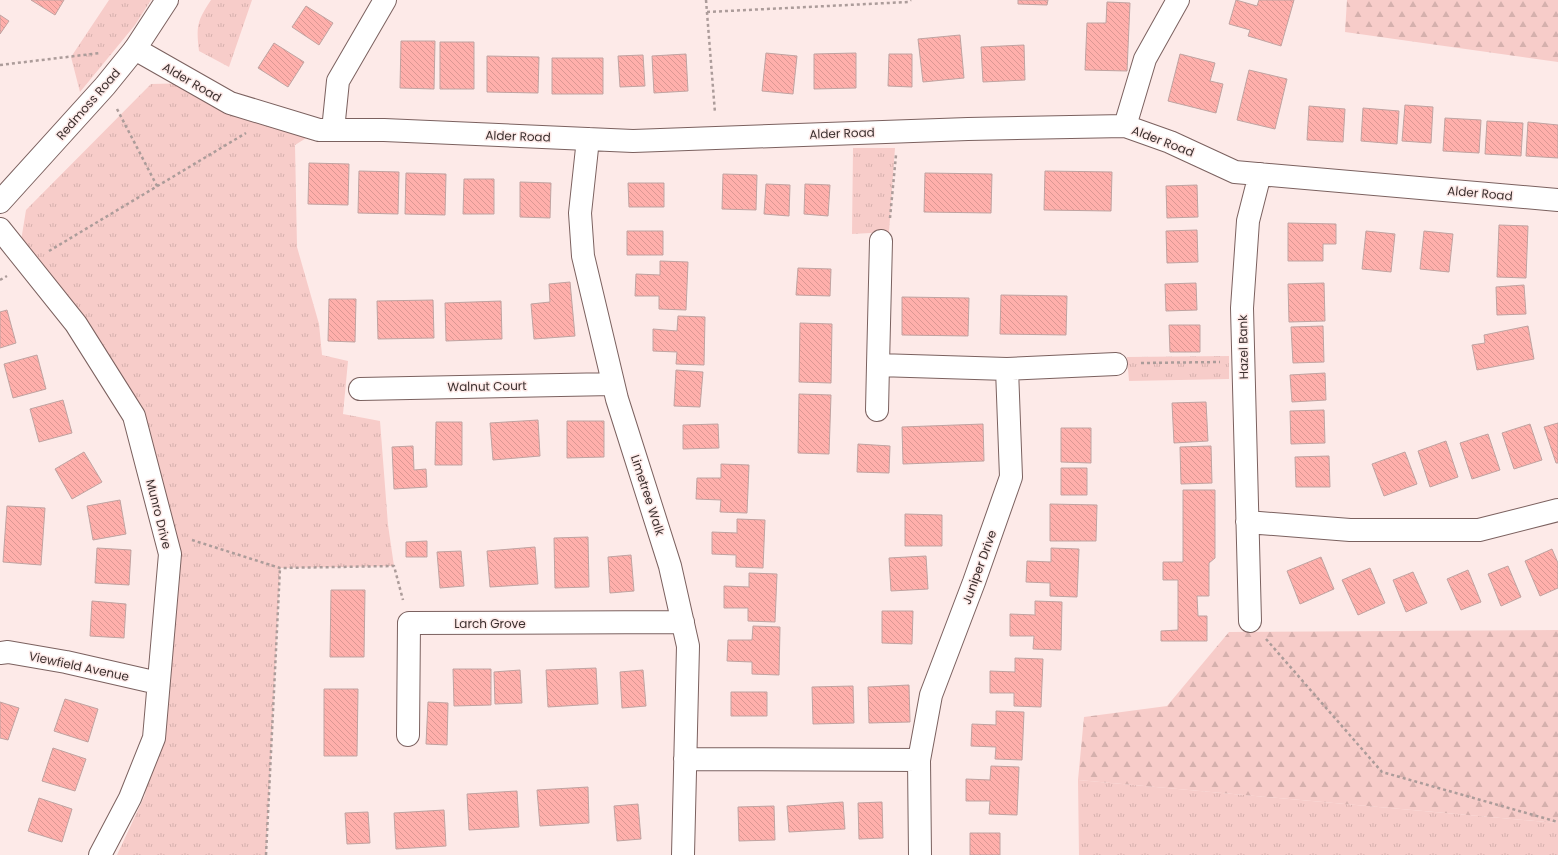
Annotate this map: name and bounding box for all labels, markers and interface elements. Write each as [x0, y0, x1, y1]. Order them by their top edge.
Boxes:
street label: Alder Road [159, 58, 225, 106]
street label: Redmoss Road [52, 65, 124, 143]
street label: Alder Road [1129, 121, 1197, 161]
street label: Alder Road [809, 123, 875, 143]
street label: Alder Road [485, 126, 551, 146]
street label: Alder Road [1447, 182, 1513, 204]
street label: Hazel Bank [1234, 314, 1252, 380]
street label: Walnut Court [447, 377, 527, 395]
street label: Limetree Walk [627, 453, 669, 538]
street label: Munro Drive [142, 477, 176, 551]
street label: Juniper Drive [958, 527, 1000, 607]
street label: Larch Grove [454, 615, 526, 632]
street label: Viewfield Avenue [27, 647, 131, 685]

